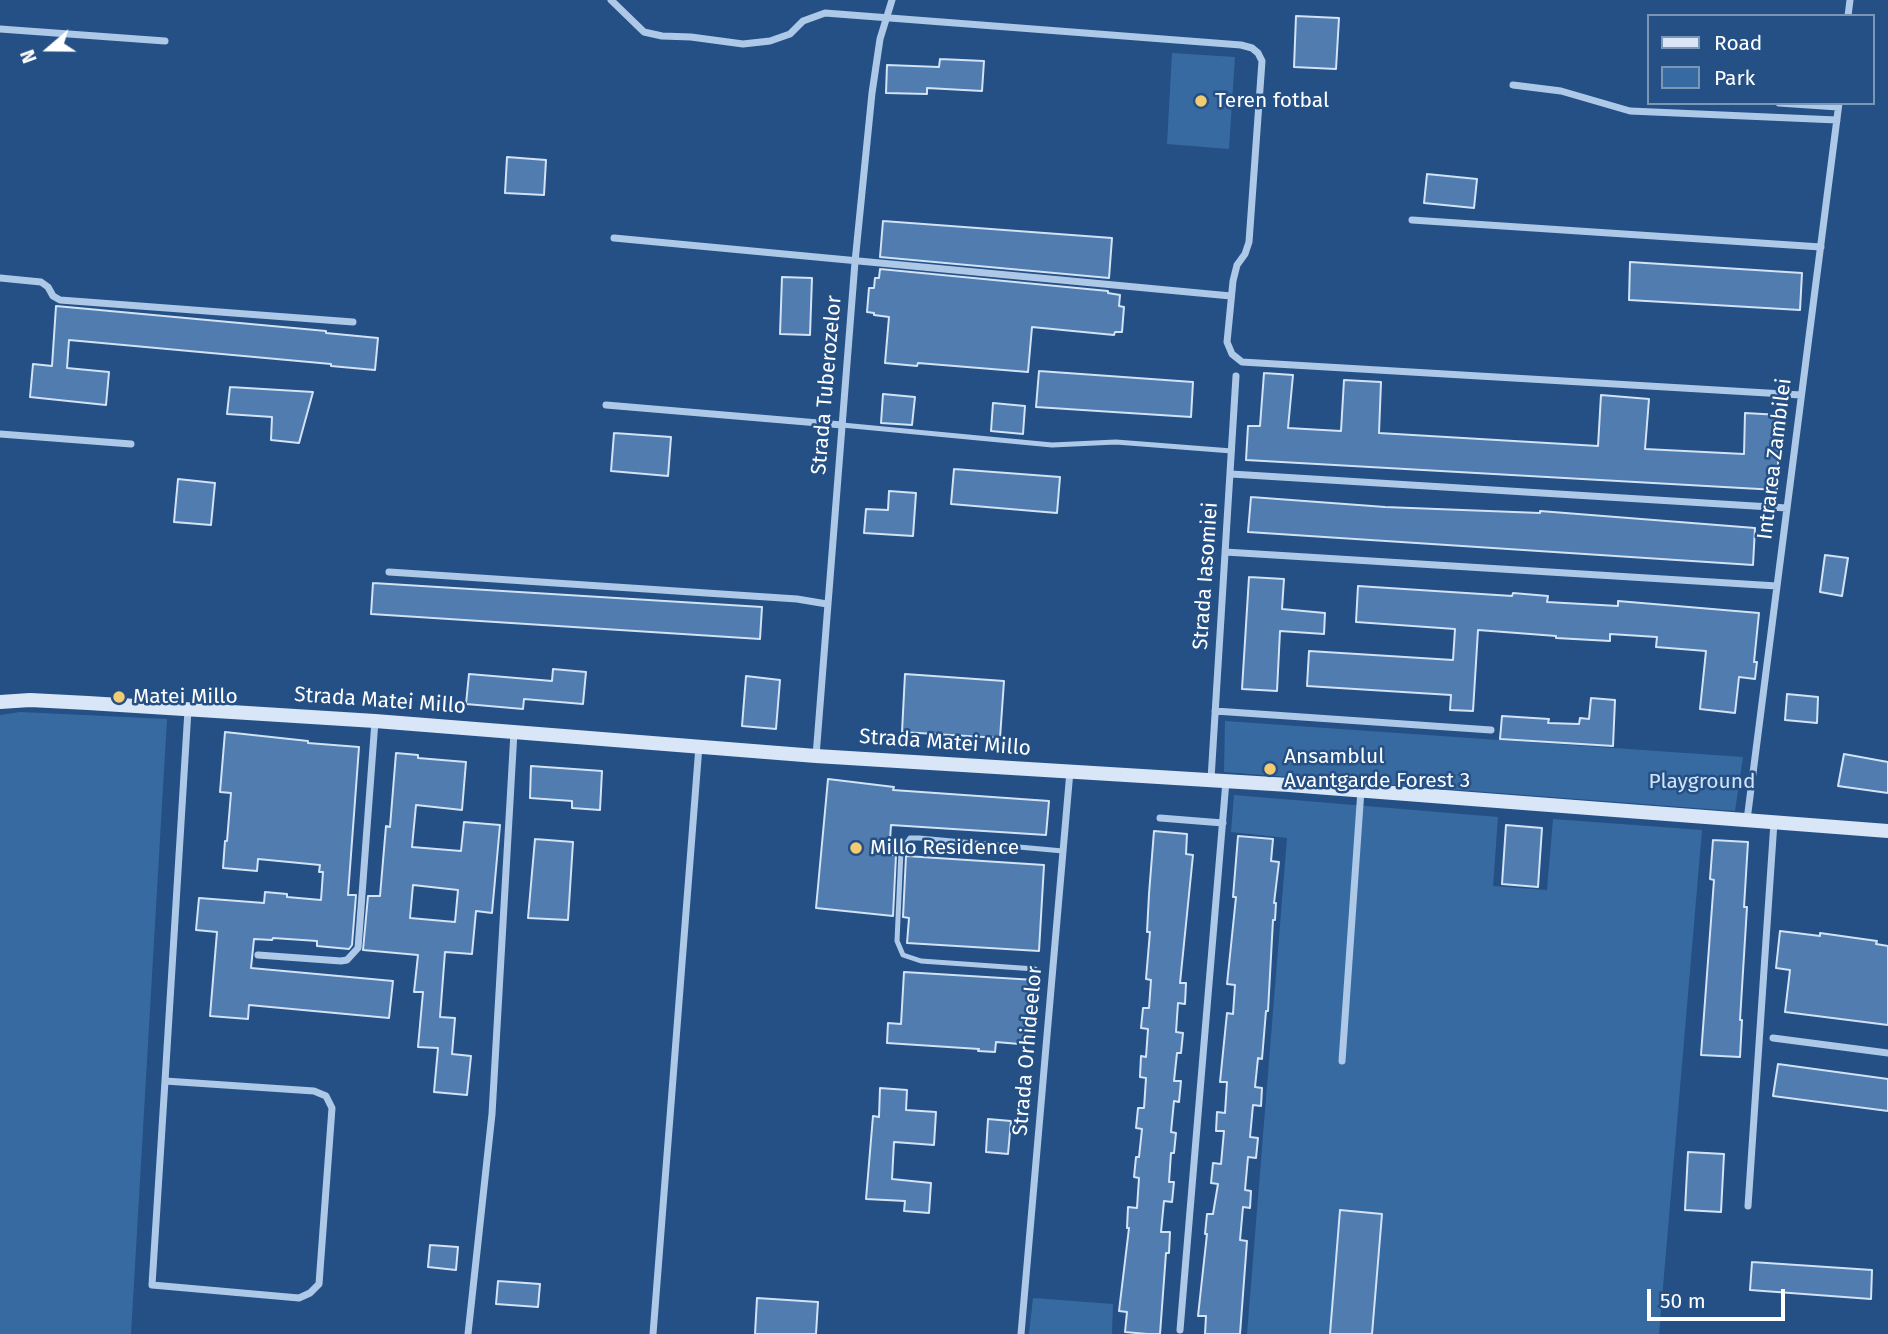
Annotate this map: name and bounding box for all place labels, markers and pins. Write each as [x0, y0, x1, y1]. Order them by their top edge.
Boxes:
place label: Teren fotbal [1215, 88, 1329, 114]
marker: Teren fotbal [1193, 93, 1209, 109]
place label: Matei Millo [133, 684, 238, 710]
marker: Matei Millo [111, 689, 127, 705]
place label: Ansamblul Avantgarde Forest 3 [1284, 744, 1470, 794]
marker: Ansamblul Avantgarde Forest 3 [1262, 761, 1278, 777]
place label: Millo Residence [870, 835, 1019, 861]
marker: Millo Residence [848, 840, 864, 856]

